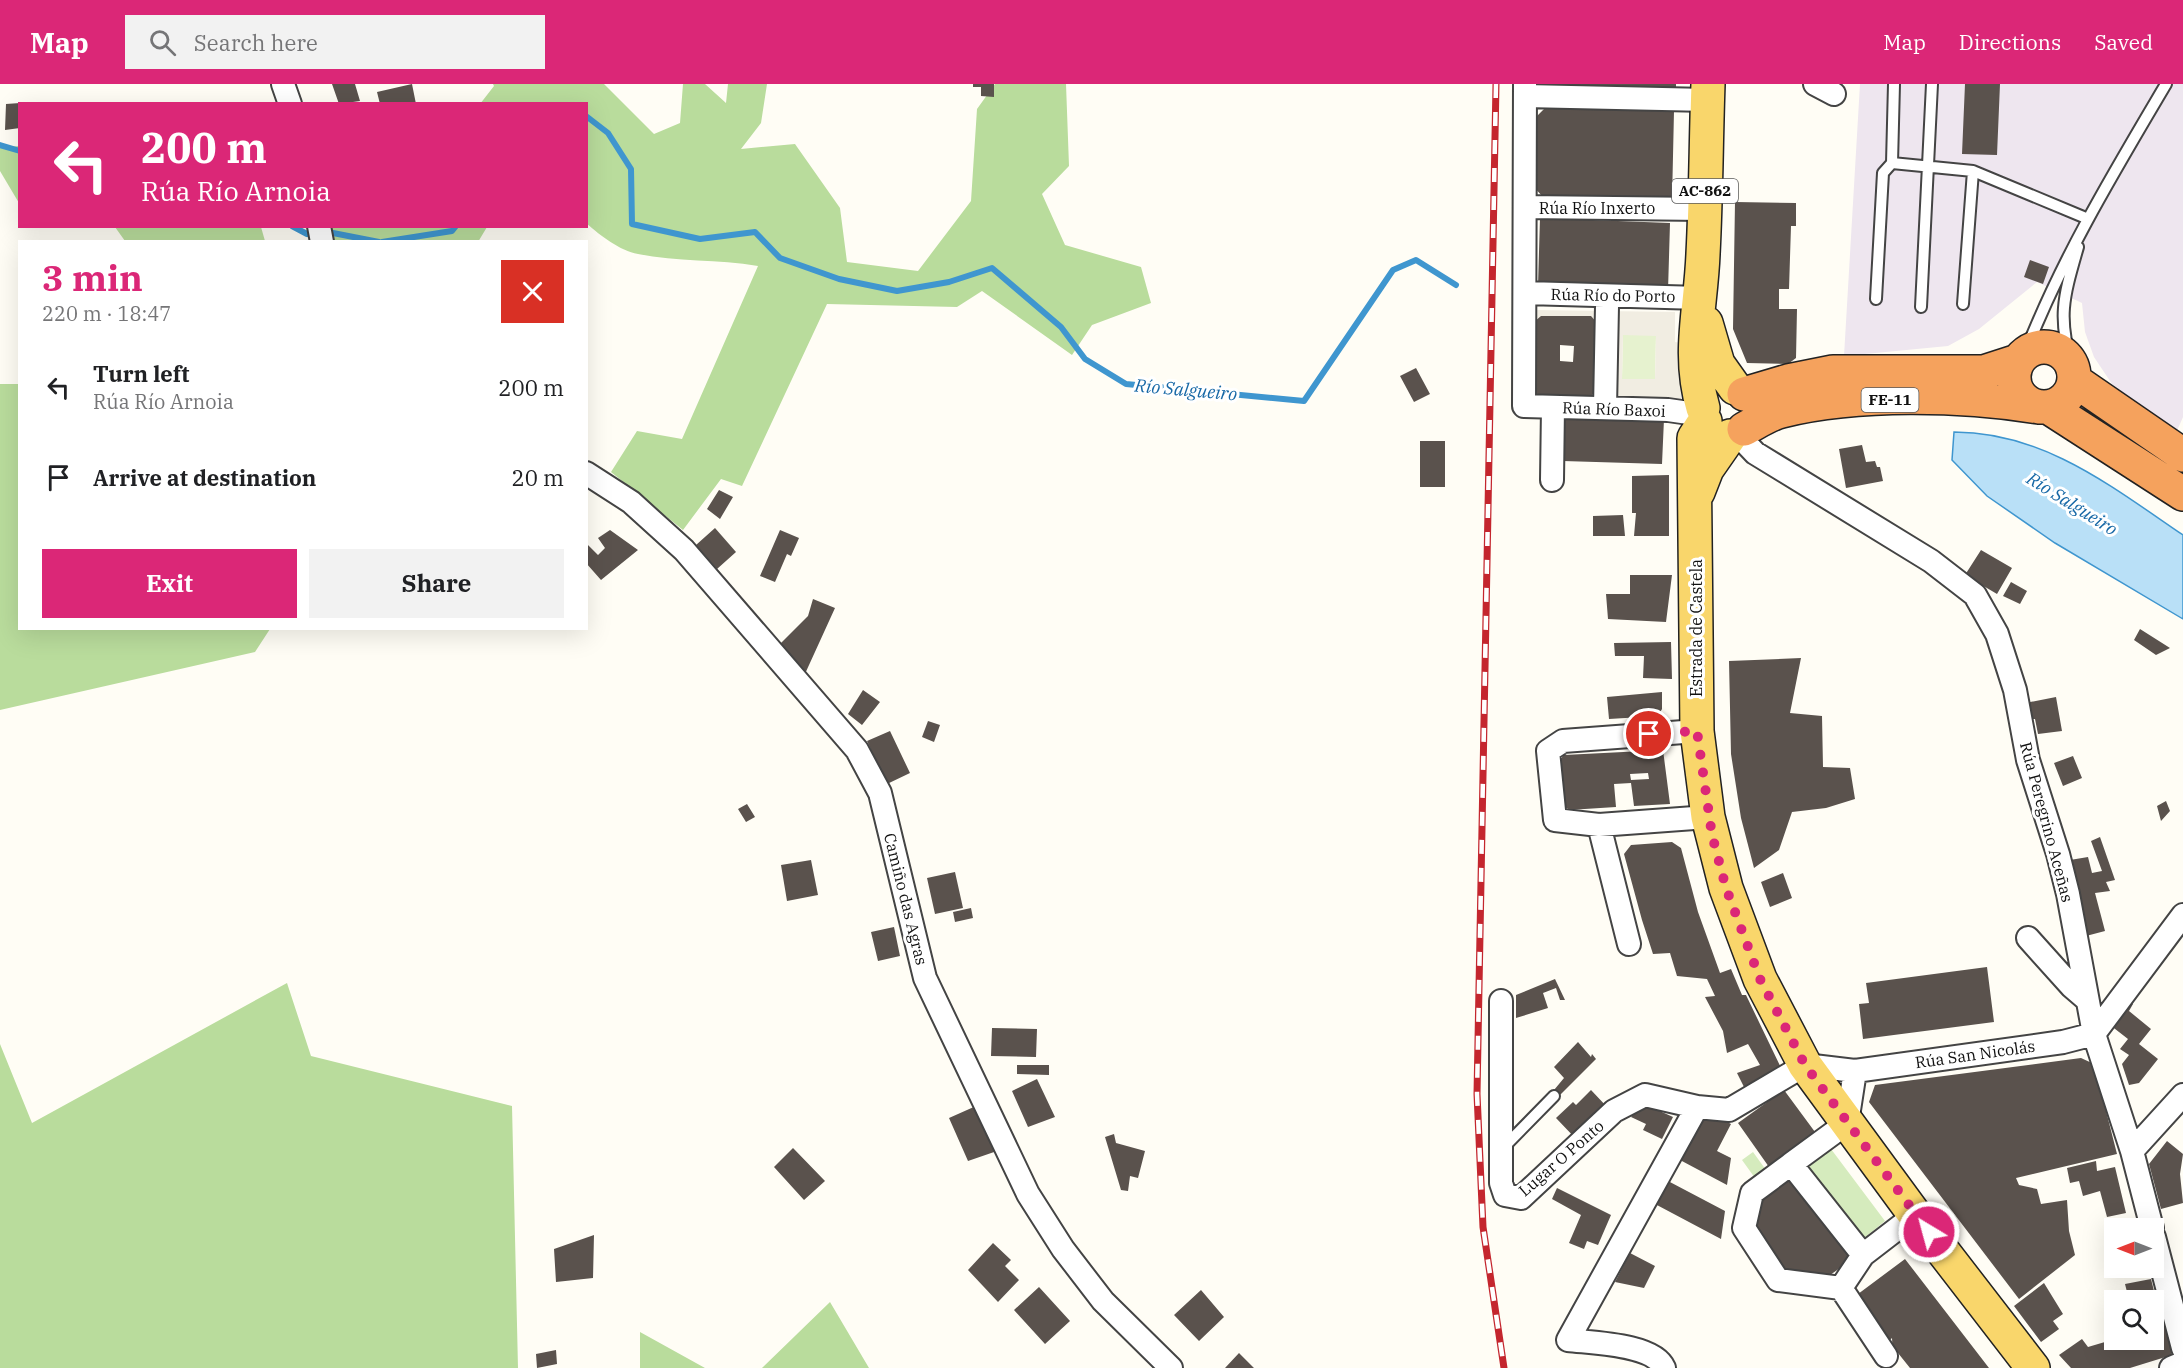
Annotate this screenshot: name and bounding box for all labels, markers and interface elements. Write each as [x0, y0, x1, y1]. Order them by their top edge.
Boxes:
search box [125, 15, 545, 69]
text: Map [30, 24, 89, 61]
icon: search [146, 26, 179, 59]
text: Search here [194, 28, 318, 57]
text: Map [1883, 28, 1926, 56]
text: Directions [1959, 28, 2061, 56]
text: Saved [2094, 28, 2153, 56]
text: 200 m [141, 120, 267, 175]
icon: left [42, 126, 120, 204]
text: Rúa Río Arnoia [141, 173, 331, 208]
road number: AC-862 [1672, 179, 1738, 203]
street label: Rúa Río Inxerto [1539, 198, 1655, 218]
text: 3 min [42, 254, 143, 301]
button: close [501, 260, 564, 323]
street label: Rúa Río do Porto [1551, 284, 1675, 306]
text: 220 m · 18:47 [42, 300, 171, 327]
text: Turn left [93, 359, 189, 388]
icon: left [42, 371, 75, 404]
text: 200 m [498, 373, 564, 402]
water label: Río Salgueiro [1133, 373, 1238, 405]
text: Rúa Río Arnoia [93, 388, 234, 415]
road number: FE-11 [1862, 388, 1918, 412]
street label: Rúa Río Baxoi [1562, 397, 1666, 421]
icon: arrive [42, 461, 75, 494]
text: Arrive at destination [93, 463, 316, 492]
text: 20 m [512, 463, 564, 492]
water label: Río Salgueiro [2022, 466, 2122, 541]
button: Exit [42, 549, 297, 618]
button: Share [309, 549, 564, 618]
street label: Estrada de Castela [1686, 559, 1706, 697]
pin [1623, 708, 1674, 759]
icon: arrive [1632, 717, 1665, 750]
street label: Rúa Peregrino Aceñas [2016, 740, 2078, 904]
street label: Camiño das Agras [880, 831, 932, 967]
street label: Rúa San Nicolás [1914, 1036, 2036, 1072]
street label: Lugar O Ponto [1514, 1116, 1608, 1200]
position arrow [1897, 1200, 1961, 1264]
north arrow [2104, 1218, 2164, 1278]
map controls [2104, 1218, 2164, 1350]
button: search [2104, 1290, 2164, 1350]

